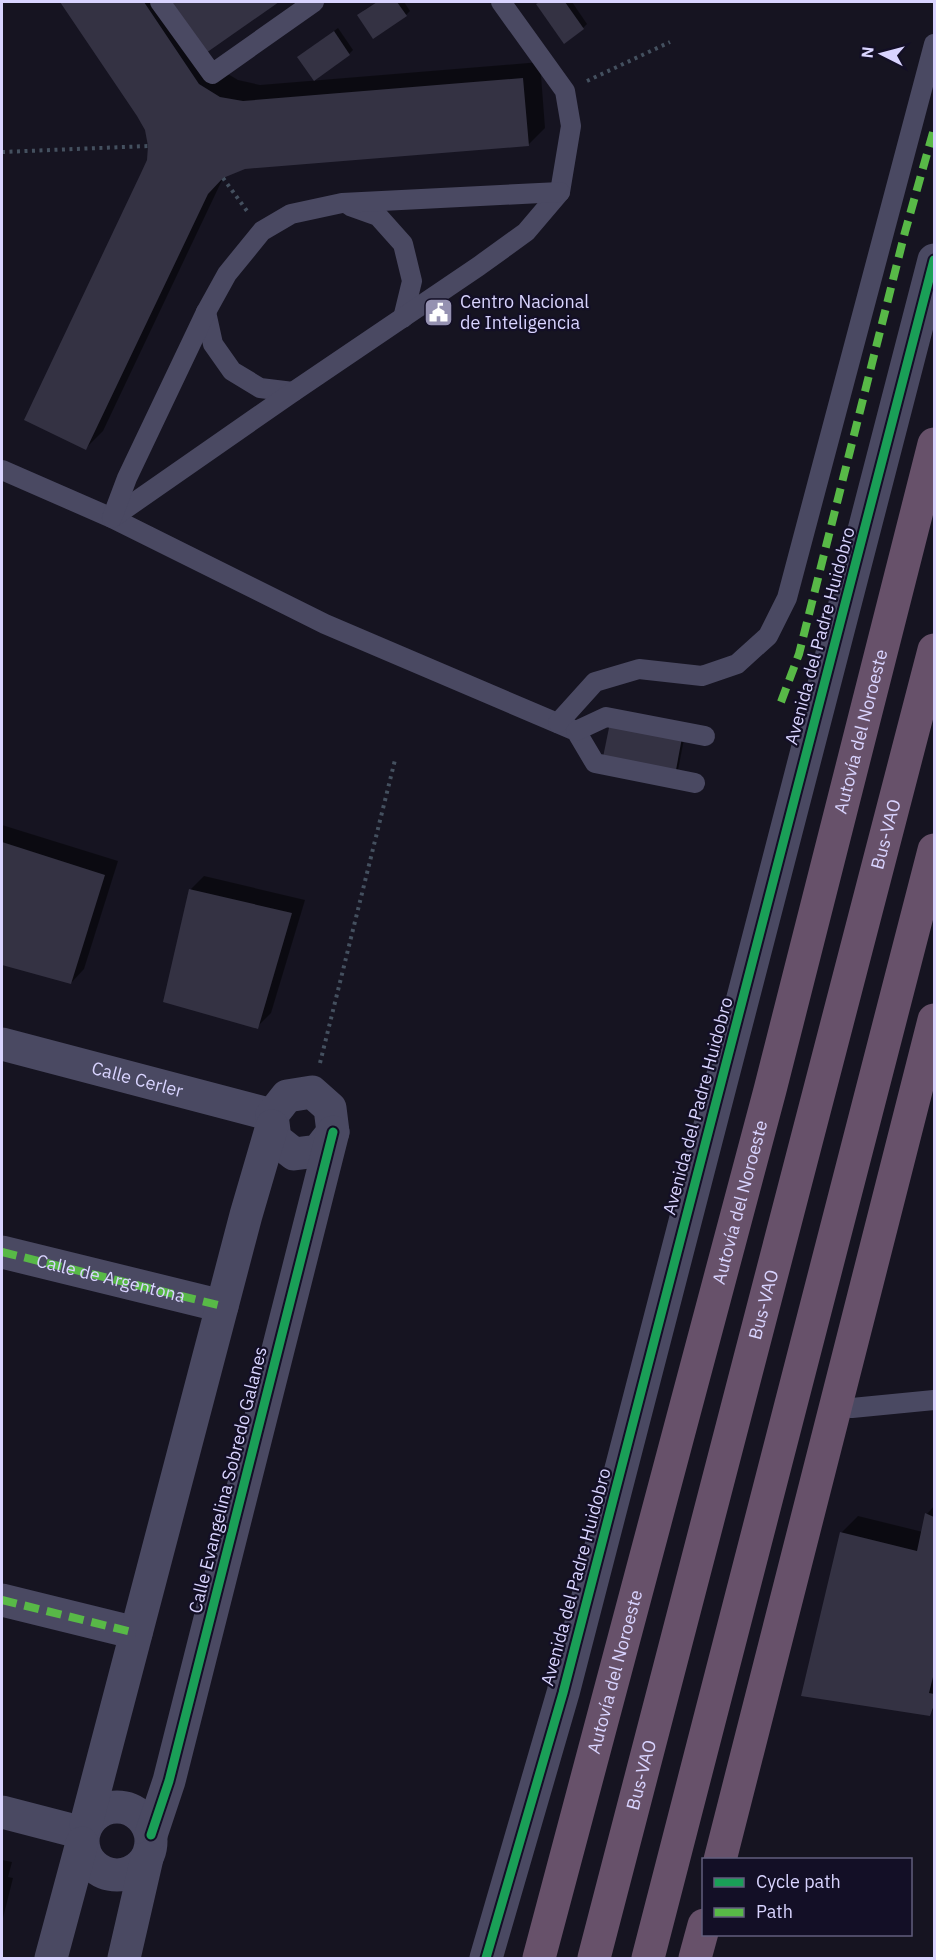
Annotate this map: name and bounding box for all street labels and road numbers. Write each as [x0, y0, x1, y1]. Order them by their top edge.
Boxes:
street label: Avenida del Padre Huidobro [779, 524, 860, 747]
street label: Autovía del Noroeste [829, 647, 892, 816]
street label: Bus-VAO [865, 797, 906, 872]
street label: Avenida del Padre Huidobro [657, 994, 738, 1217]
street label: Calle Cerler [89, 1056, 186, 1102]
street label: Autovía del Noroeste [707, 1118, 772, 1287]
street label: Calle de Argentona [34, 1249, 188, 1308]
street label: Bus-VAO [743, 1267, 783, 1342]
street label: Calle Evangelina Sobredo Galanes [183, 1344, 272, 1616]
street label: Avenida del Padre Huidobro [535, 1465, 616, 1688]
street label: Autovía del Noroeste [582, 1587, 647, 1756]
street label: Bus-VAO [621, 1737, 661, 1812]

